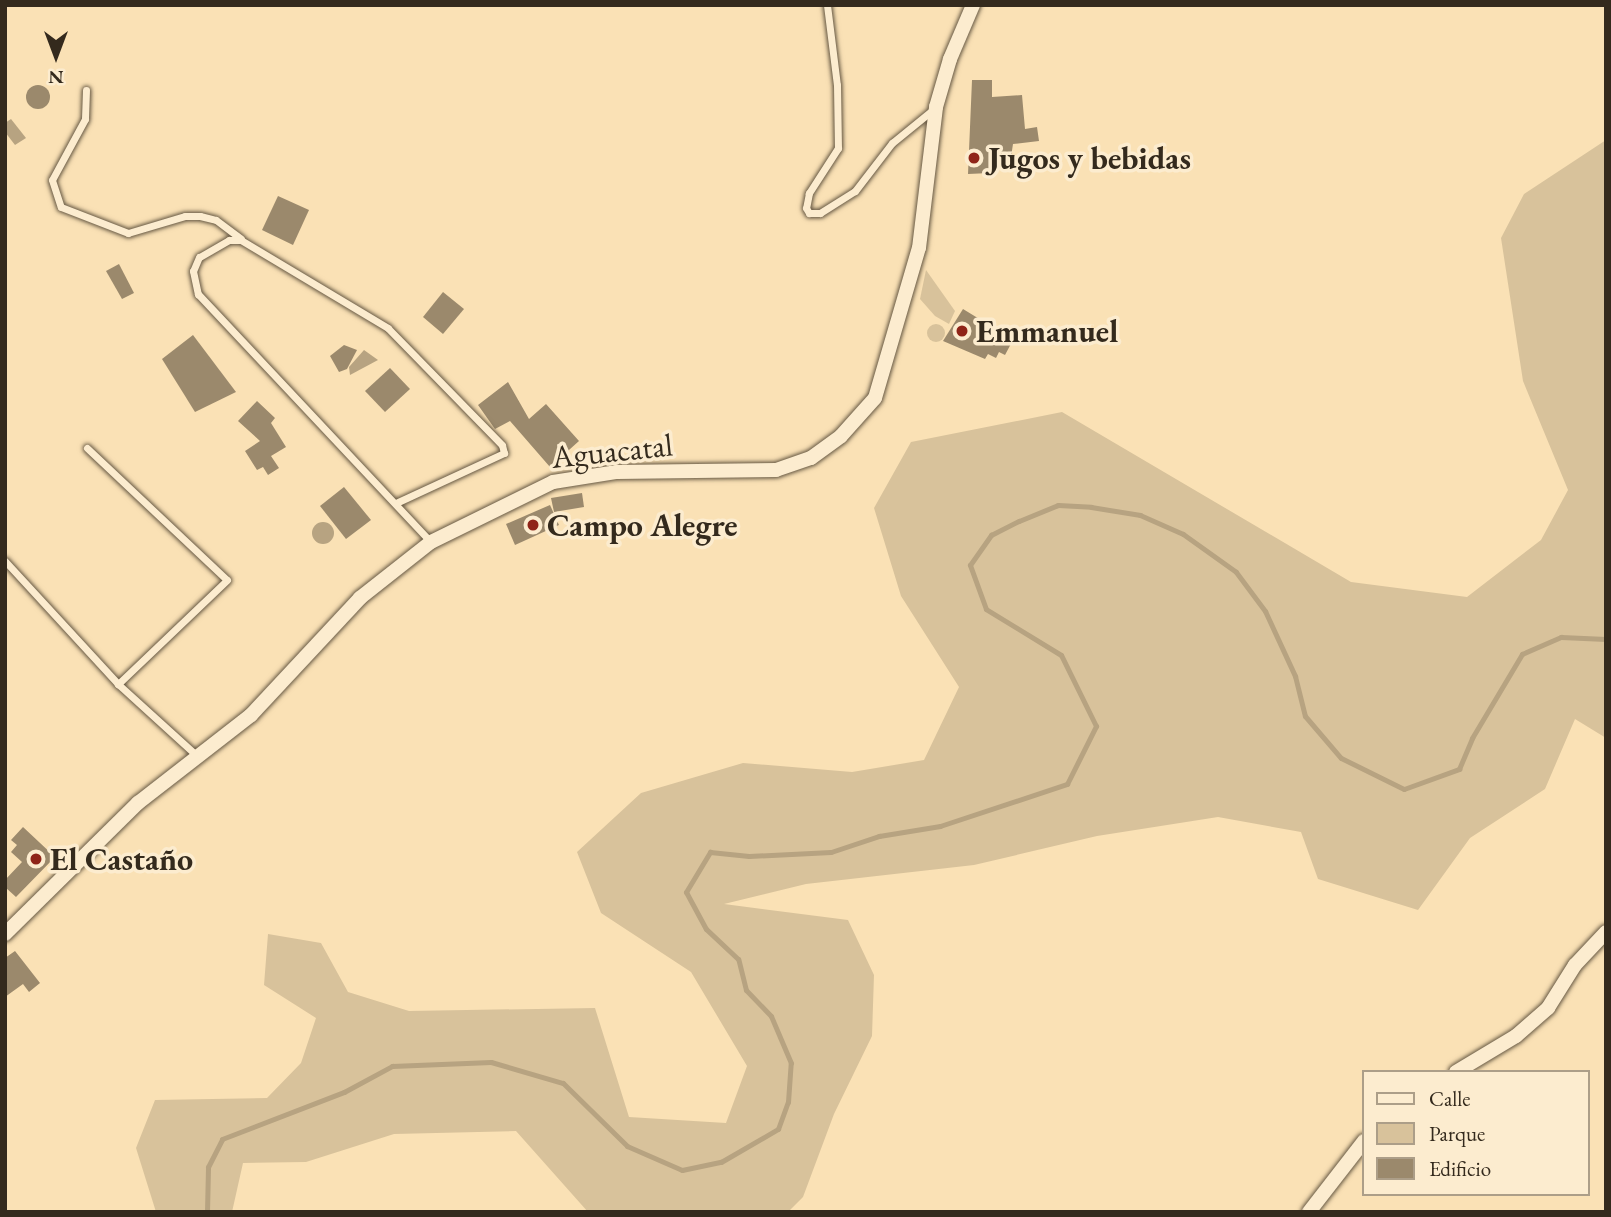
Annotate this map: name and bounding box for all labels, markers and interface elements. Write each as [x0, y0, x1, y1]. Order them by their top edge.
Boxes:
north arrow [21, 21, 91, 91]
text: N [48, 65, 64, 90]
place label: Jugos y bebidas [988, 139, 1191, 177]
marker: Jugos y bebidas [966, 150, 982, 166]
place label: Emmanuel [976, 312, 1118, 350]
marker: Emmanuel [954, 323, 970, 339]
street label: Aguacatal [550, 426, 674, 476]
place label: Campo Alegre [547, 506, 738, 544]
marker: Campo Alegre [525, 517, 541, 533]
place label: El Castaño [50, 840, 193, 878]
marker: El Castaño [28, 851, 44, 867]
legend [1362, 1070, 1590, 1196]
text: Calle [1429, 1085, 1471, 1112]
text: Parque [1429, 1120, 1485, 1147]
text: Edificio [1429, 1155, 1491, 1182]

